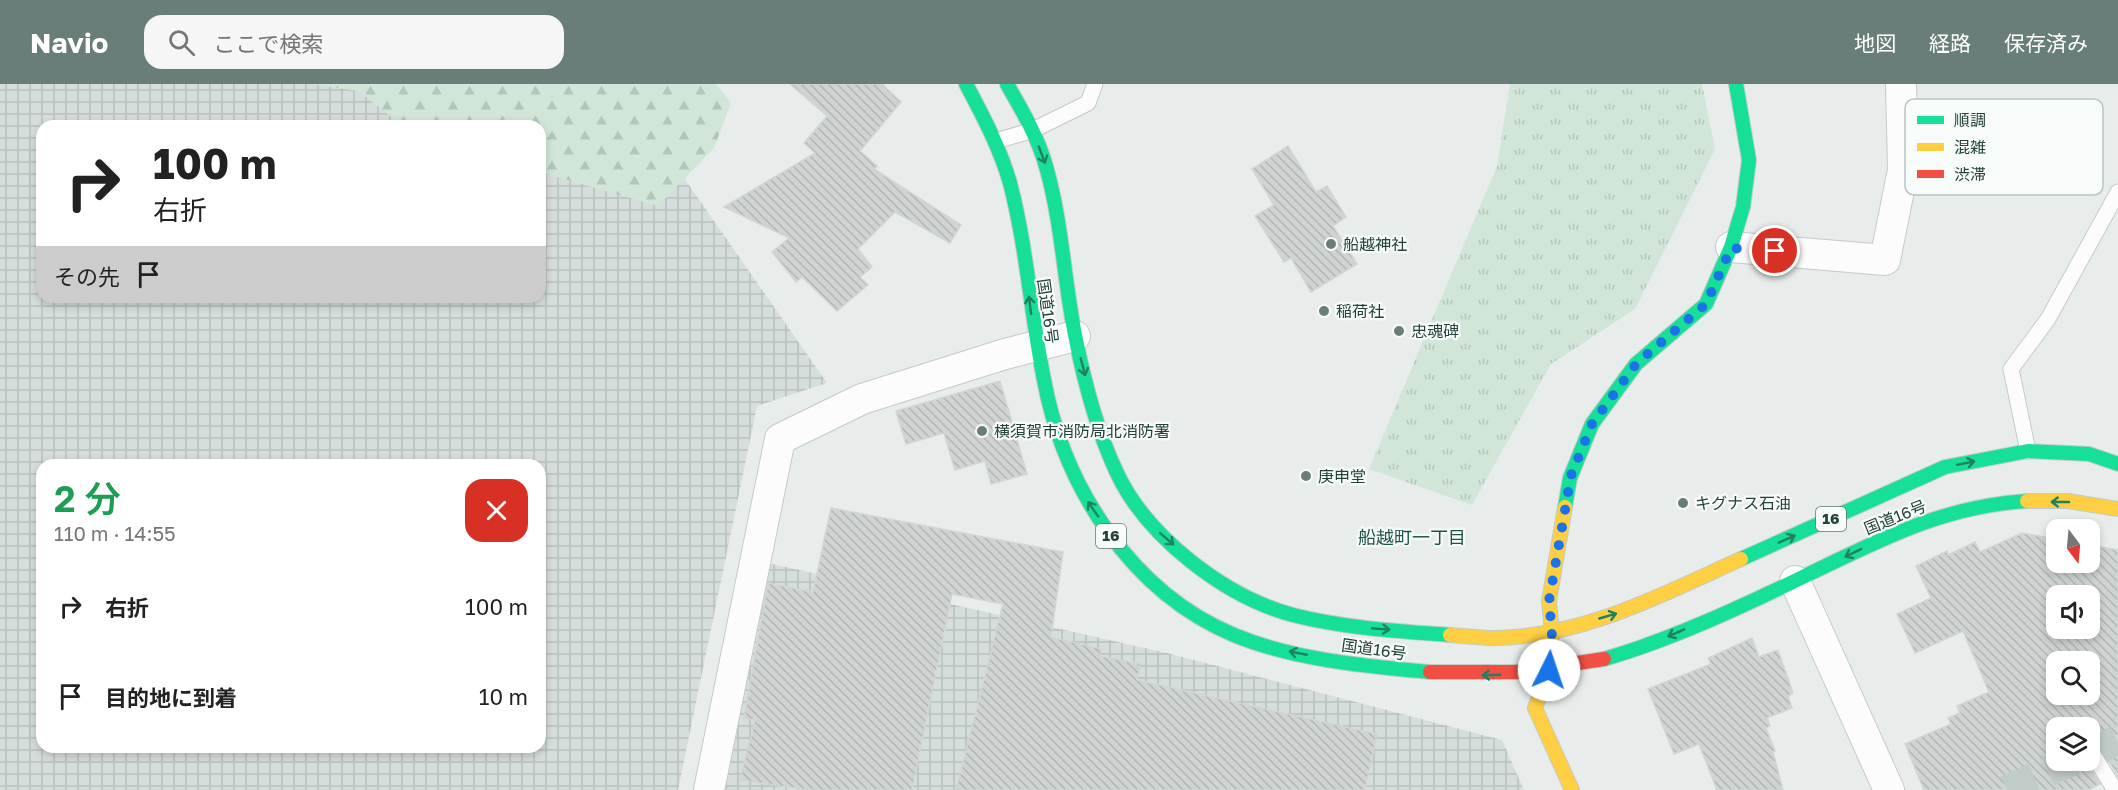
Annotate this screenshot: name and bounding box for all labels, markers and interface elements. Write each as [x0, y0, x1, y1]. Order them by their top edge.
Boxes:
search box [144, 15, 564, 69]
text: Navio [30, 26, 108, 59]
icon: search [165, 26, 198, 59]
text: ここで検索 [213, 30, 323, 57]
text: 地図 [1854, 30, 1896, 56]
text: 経路 [1929, 30, 1971, 56]
text: 保存済み [2004, 30, 2088, 56]
legend [1905, 99, 2103, 195]
text: 順調 [1954, 110, 1986, 130]
text: 混雑 [1954, 137, 1986, 157]
text: 100 m [153, 138, 276, 188]
icon: right [54, 144, 132, 222]
one-way arrow [1037, 146, 1048, 164]
text: 渋滞 [1954, 164, 1986, 184]
text: 右折 [153, 194, 207, 226]
pin [1749, 225, 1800, 276]
place label: 船越神社 [1343, 234, 1407, 254]
icon: arrive [1758, 234, 1791, 267]
marker: 船越神社 [1324, 237, 1338, 251]
icon: arrive [132, 258, 165, 291]
text: その先 [54, 263, 120, 290]
street label: 国道16号 [1034, 277, 1062, 345]
one-way arrow [1024, 296, 1035, 315]
place label: 稲荷社 [1336, 301, 1384, 321]
marker: 稲荷社 [1317, 304, 1331, 318]
place label: 忠魂碑 [1411, 321, 1459, 341]
marker: 忠魂碑 [1392, 324, 1406, 338]
one-way arrow [1078, 357, 1090, 376]
place label: 横須賀市消防局北消防署 [994, 421, 1170, 441]
marker: 横須賀市消防局北消防署 [975, 424, 989, 438]
one-way arrow [1956, 457, 1976, 468]
place label: 庚申堂 [1318, 466, 1366, 486]
marker: 庚申堂 [1299, 469, 1313, 483]
text: 2 分 [54, 477, 121, 520]
button: close [465, 479, 528, 542]
place label: キグナス石油 [1695, 493, 1791, 513]
street label: 国道16号 [1861, 495, 1929, 539]
marker: キグナス石油 [1676, 496, 1690, 510]
one-way arrow [2051, 496, 2071, 508]
one-way arrow [1087, 502, 1099, 518]
road number: 16 [1816, 507, 1846, 531]
north arrow [2046, 519, 2100, 573]
map controls [2046, 519, 2100, 771]
text: 110 m · 14:55 [54, 521, 176, 545]
road number: 16 [1096, 524, 1126, 548]
district label: 船越町一丁目 [1358, 526, 1466, 548]
one-way arrow [1159, 532, 1174, 546]
one-way arrow [1778, 533, 1796, 544]
one-way arrow [1845, 547, 1863, 559]
button: sound [2046, 585, 2100, 639]
icon: right [54, 590, 87, 623]
text: 100 m [465, 593, 528, 620]
text: 右折 [105, 594, 149, 621]
one-way arrow [1599, 610, 1618, 621]
one-way arrow [1370, 624, 1390, 635]
one-way arrow [1667, 628, 1685, 639]
street label: 国道16号 [1340, 635, 1408, 663]
position arrow [1517, 638, 1581, 702]
one-way arrow [1288, 647, 1308, 658]
button: search [2046, 651, 2100, 705]
one-way arrow [1481, 669, 1501, 680]
icon: arrive [54, 680, 87, 713]
text: 10 m [479, 683, 528, 710]
text: 目的地に到着 [105, 684, 237, 711]
button: layers [2046, 717, 2100, 771]

